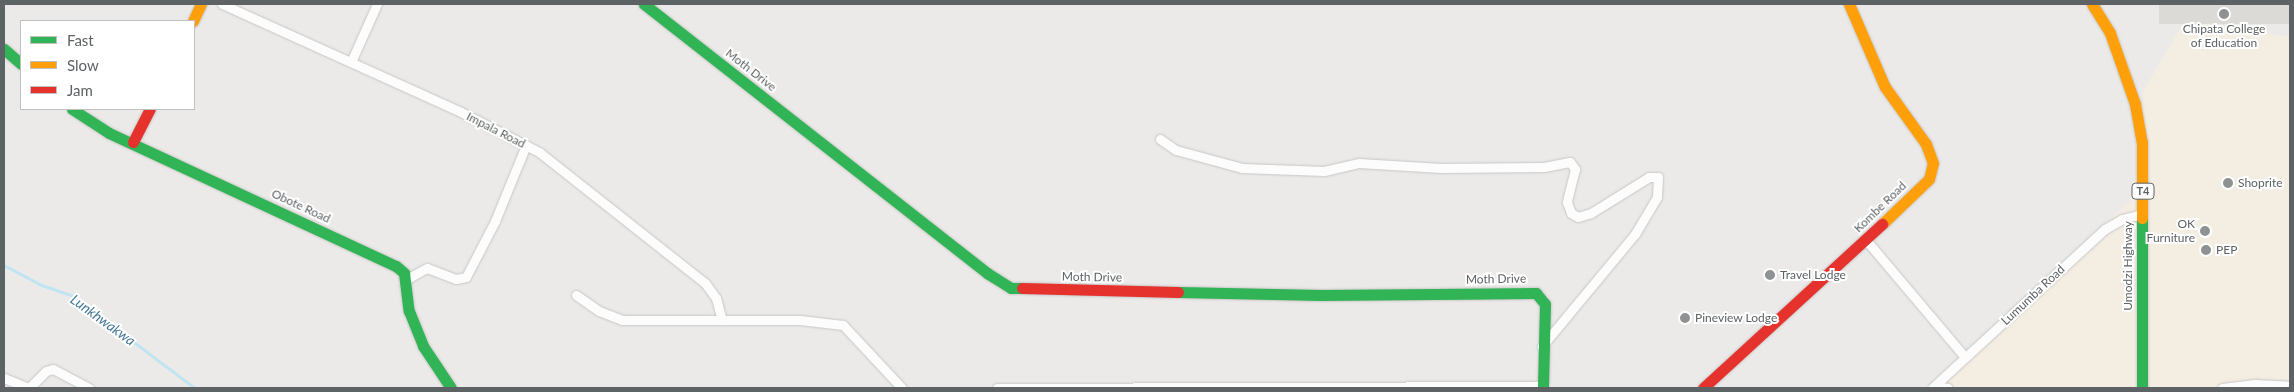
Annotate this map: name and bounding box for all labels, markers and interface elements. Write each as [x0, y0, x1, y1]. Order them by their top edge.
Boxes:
marker: Chipata College of Education [2218, 8, 2230, 20]
legend [20, 20, 195, 110]
place label: Chipata College of Education [2183, 22, 2265, 50]
text: Fast [67, 31, 94, 49]
street label: Moth Drive [723, 46, 779, 94]
text: Slow [67, 56, 99, 74]
text: Jam [67, 81, 93, 99]
street label: Impala Road [464, 109, 528, 151]
place label: Shoprite [2238, 176, 2282, 190]
marker: Shoprite [2222, 177, 2234, 189]
street label: Kombe Road [1851, 179, 1909, 235]
road number: T4 [2130, 182, 2156, 200]
street label: Obote Road [269, 186, 333, 226]
place label: OK Furniture [2147, 217, 2195, 245]
street label: Umodzi Highway [2121, 221, 2135, 311]
marker: OK Furniture [2199, 225, 2211, 237]
place label: PEP [2216, 243, 2237, 257]
marker: PEP [2200, 244, 2212, 256]
street label: Lumumba Road [1998, 262, 2068, 328]
place label: Travel Lodge [1780, 268, 1846, 282]
street label: Moth Drive [1062, 269, 1122, 285]
marker: Travel Lodge [1764, 269, 1776, 281]
street label: Moth Drive [1466, 271, 1526, 287]
water label: Lunkhwakwa [67, 291, 139, 349]
place label: Pineview Lodge [1695, 311, 1778, 325]
marker: Pineview Lodge [1679, 312, 1691, 324]

